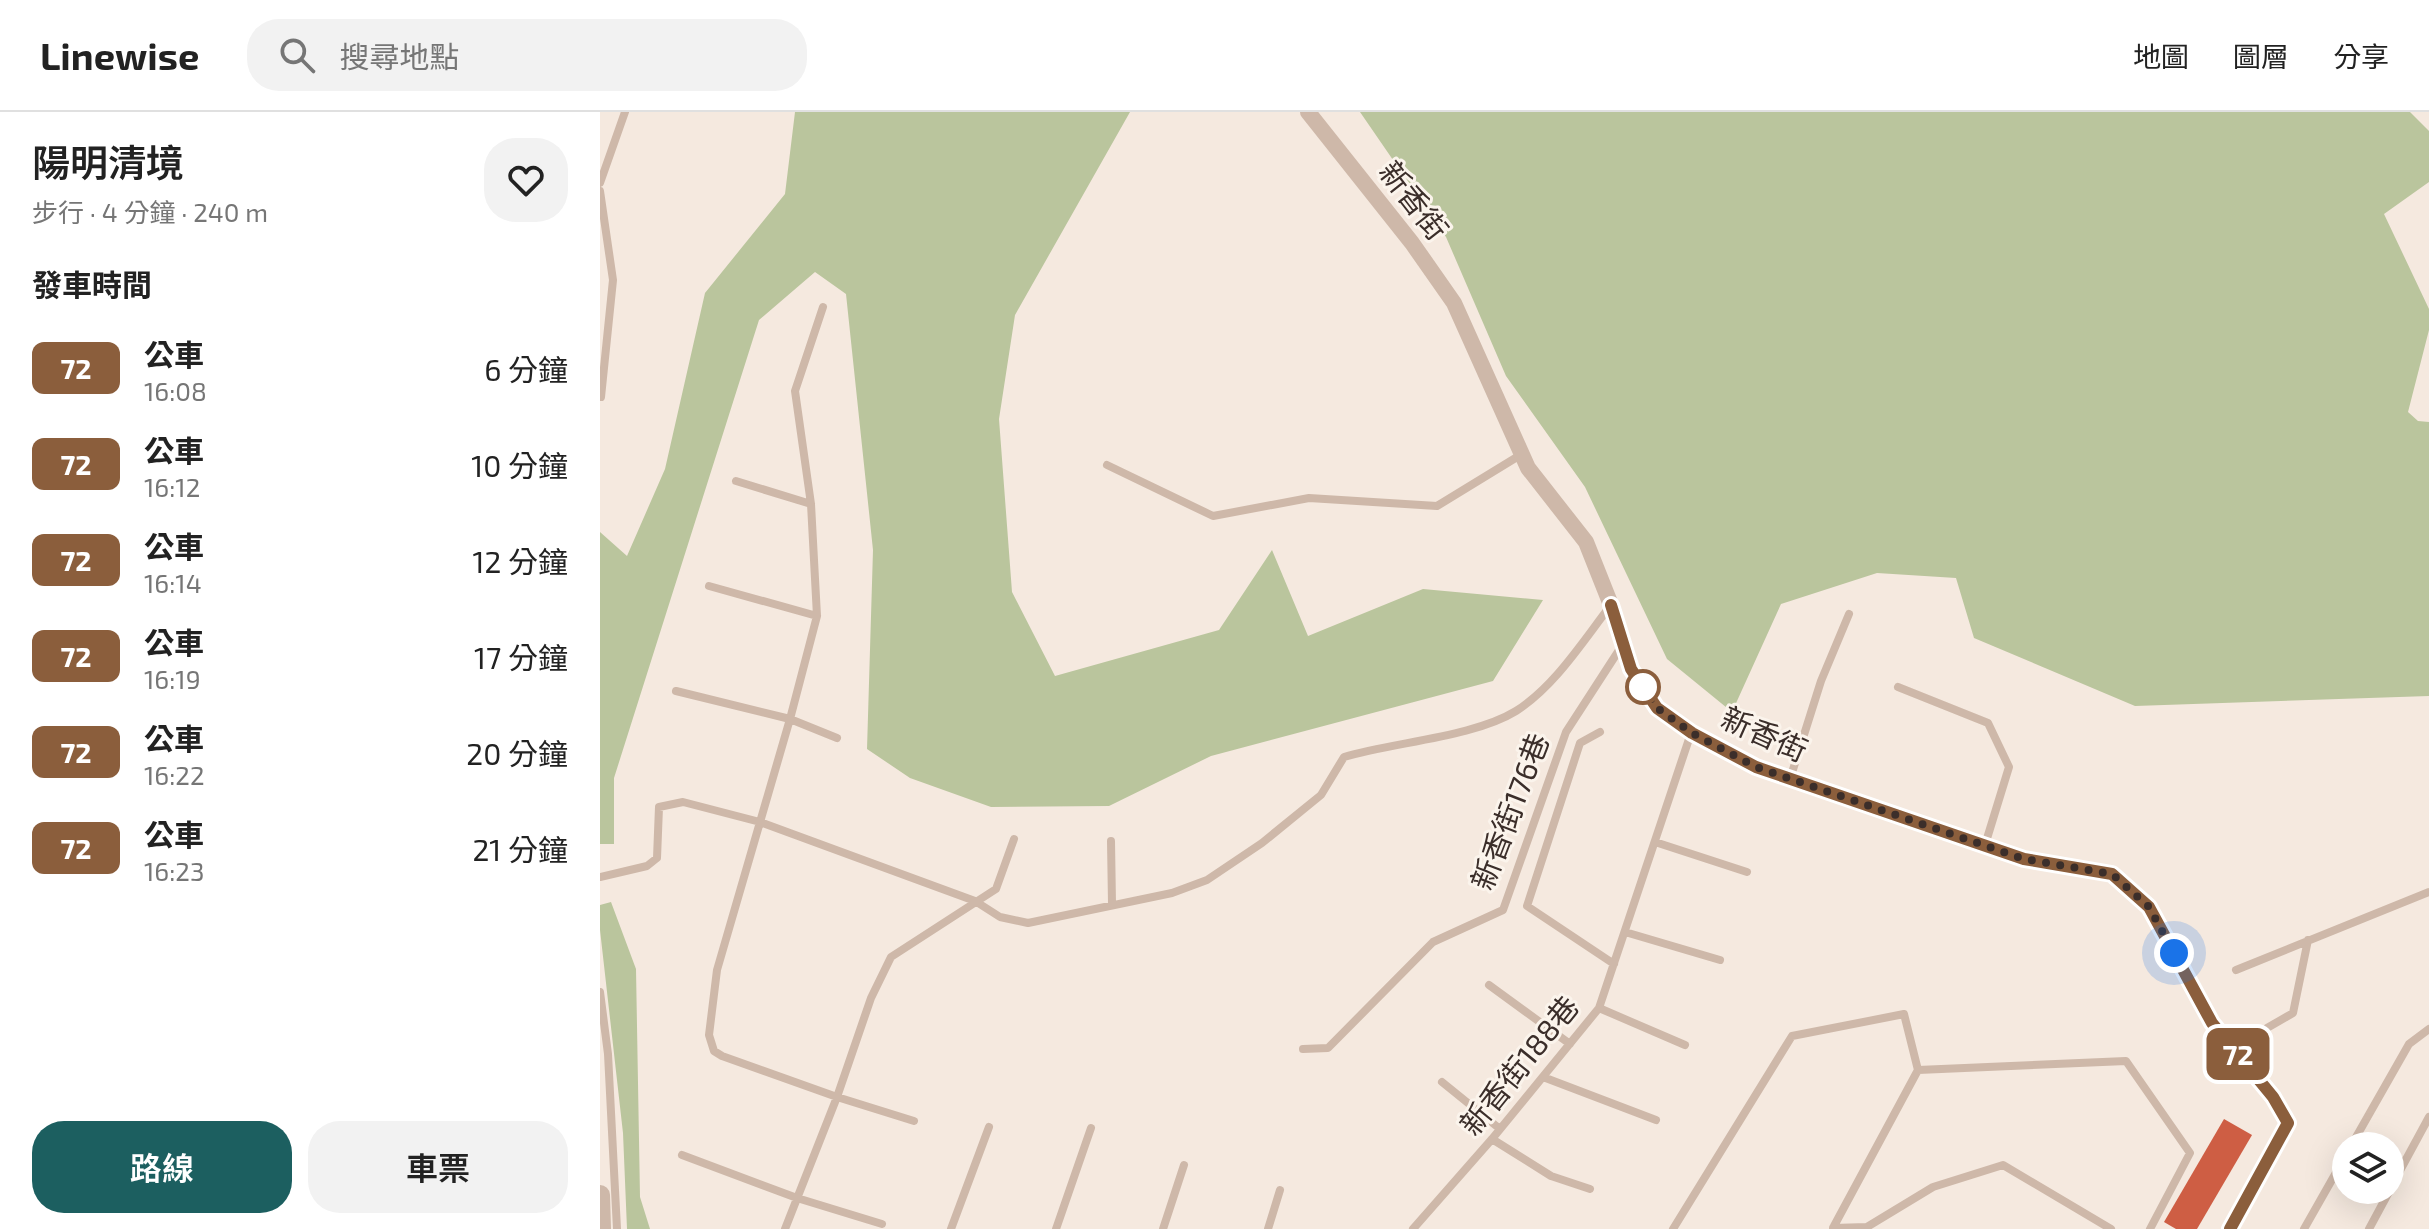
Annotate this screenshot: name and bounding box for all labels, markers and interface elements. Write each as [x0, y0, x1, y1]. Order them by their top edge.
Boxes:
search box [247, 19, 807, 91]
text: Linewise [40, 32, 199, 78]
icon: search [275, 33, 319, 77]
text: 搜尋地點 [339, 38, 459, 74]
text: 地圖 [2133, 39, 2189, 73]
text: 圖層 [2233, 39, 2289, 73]
text: 分享 [2333, 39, 2389, 73]
button: heart [484, 138, 568, 222]
text: 陽明清境 [32, 139, 184, 185]
street label: 新香街 [1373, 153, 1456, 246]
text: 步行 · 4 分鐘 · 240 m [32, 196, 268, 227]
text: 發車時間 [32, 266, 152, 302]
text: 公車 [144, 336, 204, 372]
text: 72 [60, 351, 92, 385]
text: 6 分鐘 [484, 351, 568, 387]
text: 16:08 [144, 375, 207, 406]
text: 公車 [144, 432, 204, 468]
text: 72 [60, 447, 92, 481]
text: 10 分鐘 [471, 447, 568, 483]
text: 16:12 [144, 471, 200, 502]
text: 公車 [144, 528, 204, 564]
text: 72 [60, 543, 92, 577]
text: 12 分鐘 [473, 543, 568, 579]
text: 16:14 [144, 567, 202, 598]
text: 公車 [144, 624, 204, 660]
text: 72 [60, 639, 92, 673]
text: 17 分鐘 [474, 639, 568, 675]
text: 16:19 [144, 663, 201, 694]
unlabelled marker [1626, 670, 1660, 704]
street label: 新香街 [1716, 698, 1813, 768]
text: 公車 [144, 720, 204, 756]
street label: 新香街176巷 [1463, 728, 1555, 895]
text: 72 [60, 735, 92, 769]
text: 20 分鐘 [466, 735, 568, 771]
text: 16:22 [144, 759, 205, 790]
text: 公車 [144, 816, 204, 852]
text: 72 [60, 831, 92, 865]
text: 21 分鐘 [473, 831, 568, 867]
text: 16:23 [144, 855, 204, 886]
your location [2154, 933, 2194, 973]
street label: 新香街188巷 [1451, 988, 1585, 1141]
line badge: 72 [2202, 1028, 2274, 1080]
text: 72 [2222, 1037, 2254, 1071]
button: 路線 [32, 1121, 292, 1213]
button: 車票 [308, 1121, 568, 1213]
map controls [2332, 1132, 2404, 1204]
button: layers [2332, 1132, 2404, 1204]

